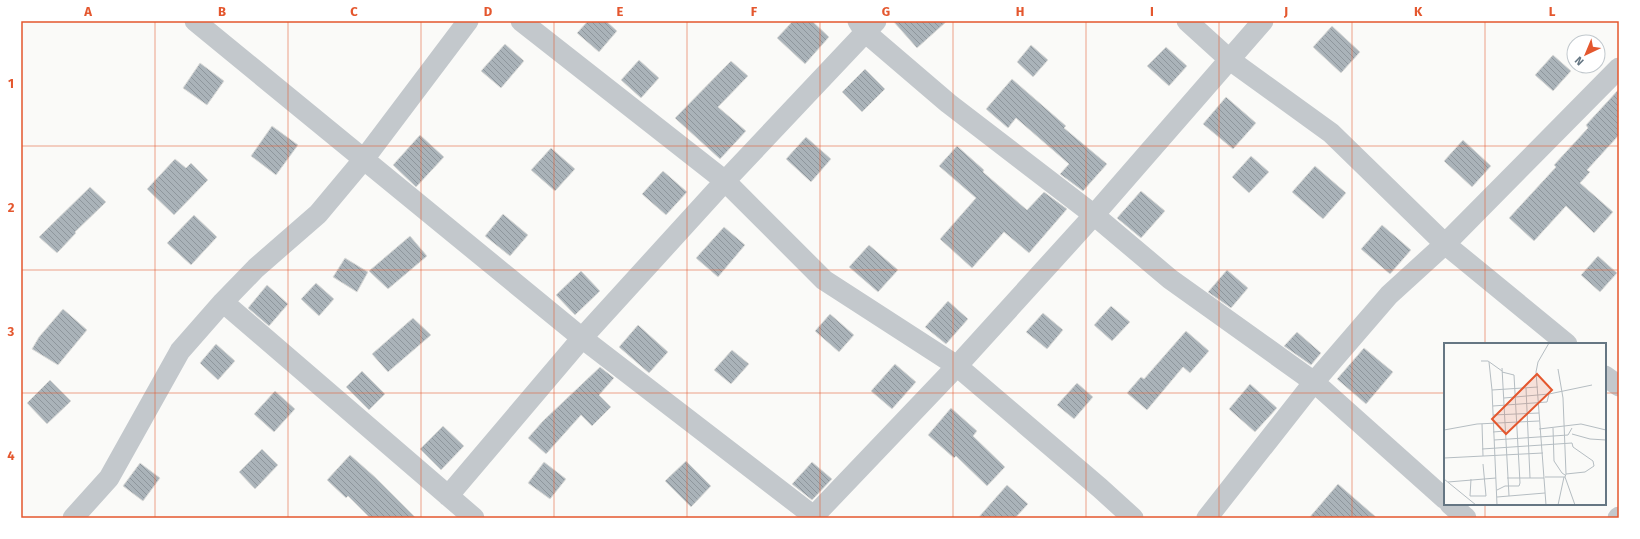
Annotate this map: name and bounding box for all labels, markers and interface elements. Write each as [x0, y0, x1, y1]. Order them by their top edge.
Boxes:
text: A [83, 4, 92, 19]
text: B [218, 4, 226, 19]
text: C [350, 4, 358, 19]
text: D [484, 4, 493, 19]
text: E [617, 4, 624, 19]
text: F [751, 4, 758, 19]
text: G [882, 4, 890, 19]
text: H [1016, 4, 1024, 19]
text: I [1150, 4, 1154, 19]
text: J [1283, 4, 1288, 19]
text: K [1414, 4, 1423, 19]
text: L [1549, 4, 1556, 19]
north arrow [1566, 34, 1606, 74]
text: N [1572, 54, 1587, 68]
text: 1 [8, 76, 14, 91]
text: 2 [8, 200, 15, 215]
text: 3 [7, 324, 15, 339]
inset map [1444, 343, 1606, 505]
text: 4 [7, 448, 15, 463]

